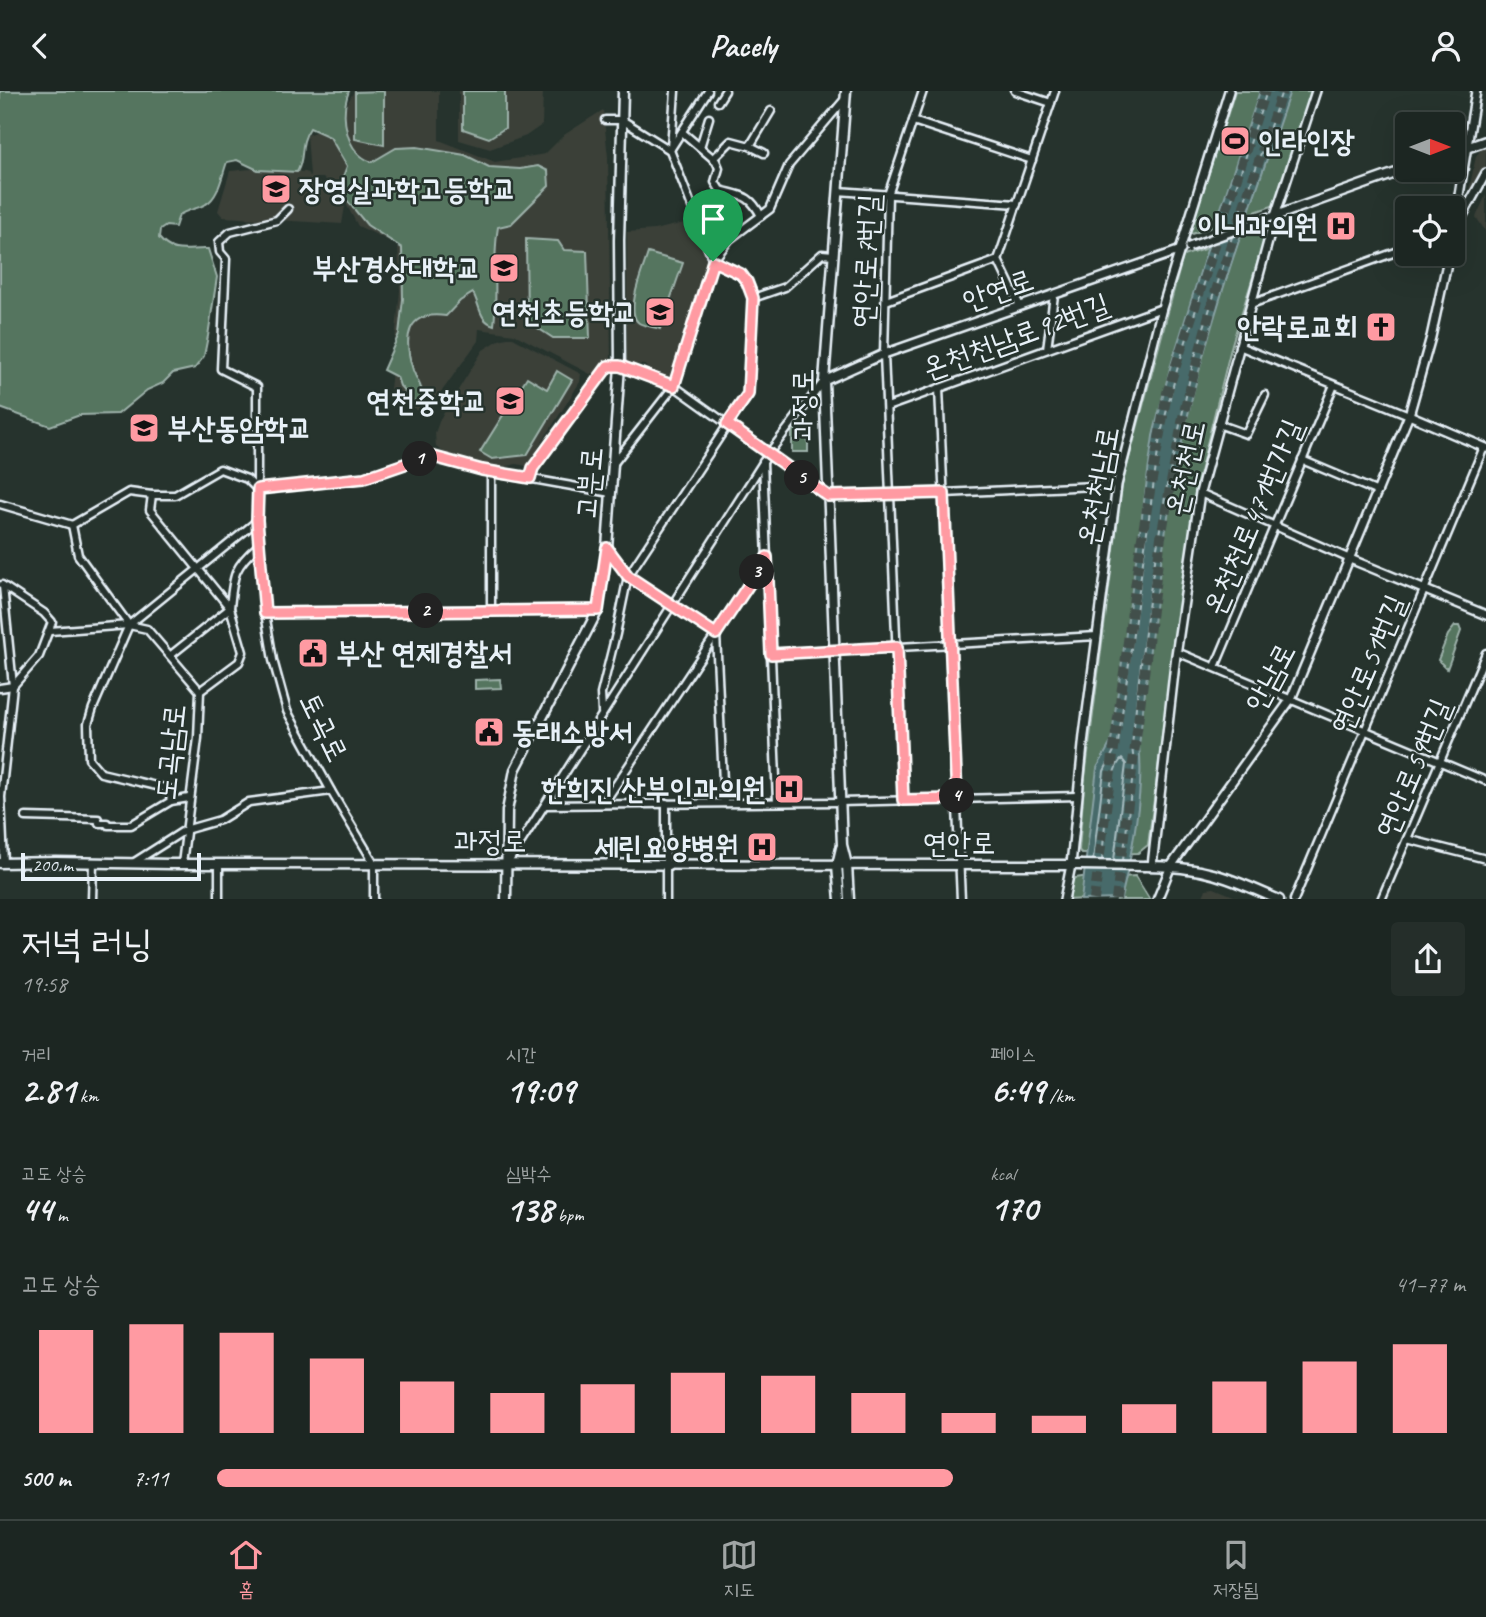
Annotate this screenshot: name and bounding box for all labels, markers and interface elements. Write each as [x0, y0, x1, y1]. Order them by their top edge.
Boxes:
text: Pacely [710, 25, 776, 66]
icon: back [21, 27, 59, 65]
icon: person [1427, 27, 1465, 65]
north arrow [1395, 112, 1465, 182]
map controls [1395, 112, 1465, 266]
place label: 인라인장 [1258, 122, 1355, 160]
sports icon: 인라인장 [1218, 124, 1252, 158]
place label: 장영실과학고등학교 [299, 170, 516, 208]
school or university icon: 장영실과학고등학교 [259, 172, 293, 206]
pin [683, 189, 743, 261]
street label: 연안로7번길 [844, 193, 888, 329]
button: locate [1395, 196, 1465, 266]
icon: arrive [694, 200, 732, 238]
place label: 이내과의원 [1197, 207, 1318, 245]
hospital icon: 이내과의원 [1324, 209, 1358, 243]
place label: 부산경상대학교 [312, 249, 481, 287]
school or university icon: 부산경상대학교 [487, 251, 521, 285]
street label: 안연로 [958, 260, 1038, 320]
street label: 온천천남로92번길 [917, 285, 1115, 387]
place label: 연천초등학교 [492, 293, 637, 331]
school or university icon: 연천초등학교 [643, 295, 677, 329]
place label: 안락로교회 [1237, 308, 1358, 346]
church icon: 안락로교회 [1364, 310, 1398, 344]
street label: 과정로 [784, 369, 822, 441]
place label: 연천중학교 [366, 382, 487, 420]
school or university icon: 연천중학교 [493, 384, 527, 418]
place label: 부산동암학교 [167, 409, 312, 447]
school or university icon: 부산동암학교 [127, 411, 161, 445]
street label: 온천천로471번가길 [1195, 413, 1311, 621]
street label: 온천천로 [1156, 417, 1214, 519]
street label: 온천천남로 [1069, 423, 1127, 549]
pin: 1 [402, 441, 438, 477]
street label: 고분로 [567, 445, 611, 521]
text: 1 [415, 446, 424, 470]
pin: 5 [784, 461, 820, 495]
text: 5 [797, 465, 806, 489]
pin: 3 [740, 554, 774, 589]
text: 3 [752, 559, 761, 583]
street label: 연안로51번길 [1322, 589, 1414, 739]
pin: 2 [408, 594, 444, 629]
text: 2 [421, 598, 430, 622]
place label: 부산 연제경찰서 [336, 634, 512, 672]
public building icon: 부산 연제경찰서 [296, 636, 330, 670]
street label: 안남로 [1236, 636, 1304, 718]
street label: 토곡로 [291, 686, 357, 768]
street label: 연안로59번길 [1367, 693, 1459, 843]
street label: 도곡남로 [146, 702, 194, 802]
place label: 동래소방서 [512, 713, 633, 751]
public building icon: 동래소방서 [472, 715, 506, 749]
place label: 한희진 산부인과의원 [540, 770, 766, 808]
hospital icon: 한희진 산부인과의원 [772, 772, 806, 806]
pin: 4 [940, 779, 974, 813]
text: 4 [952, 783, 961, 807]
street label: 과정로 [454, 822, 526, 860]
street label: 연안로 [923, 824, 995, 862]
place label: 세린요양병원 [594, 828, 739, 866]
hospital icon: 세린요양병원 [745, 830, 779, 864]
scale bar [21, 851, 201, 882]
text: 200 m [32, 853, 73, 877]
text: 저녁 러닝 [21, 920, 153, 967]
button: share [1391, 922, 1465, 996]
text: 19:58 [21, 970, 67, 999]
text: 거리 [21, 1043, 52, 1067]
text: 시간 [506, 1043, 536, 1067]
text: 페이스 [990, 1043, 1036, 1067]
text: 2.81 [21, 1068, 75, 1113]
text: 19:09 [506, 1068, 575, 1113]
text: 6:49 [990, 1068, 1045, 1113]
text: km [75, 1084, 98, 1108]
text: /km [1045, 1084, 1074, 1108]
text: 고도 상승 [21, 1162, 87, 1186]
text: 심박수 [506, 1162, 552, 1186]
text: kcal [990, 1162, 1015, 1186]
text: 170 [990, 1186, 1037, 1231]
text: 44 [21, 1187, 53, 1232]
text: 138 [506, 1187, 553, 1232]
text: m [53, 1203, 68, 1227]
text: bpm [553, 1203, 584, 1227]
text: 고도 상승 [21, 1270, 101, 1299]
text: 41–77 m [1395, 1270, 1465, 1299]
text: 500 m [21, 1464, 70, 1493]
text: 7:11 [133, 1464, 169, 1493]
tab: 홈 [227, 1536, 265, 1603]
tab: 지도 [720, 1536, 758, 1603]
tab: 저장됨 [1213, 1536, 1259, 1603]

